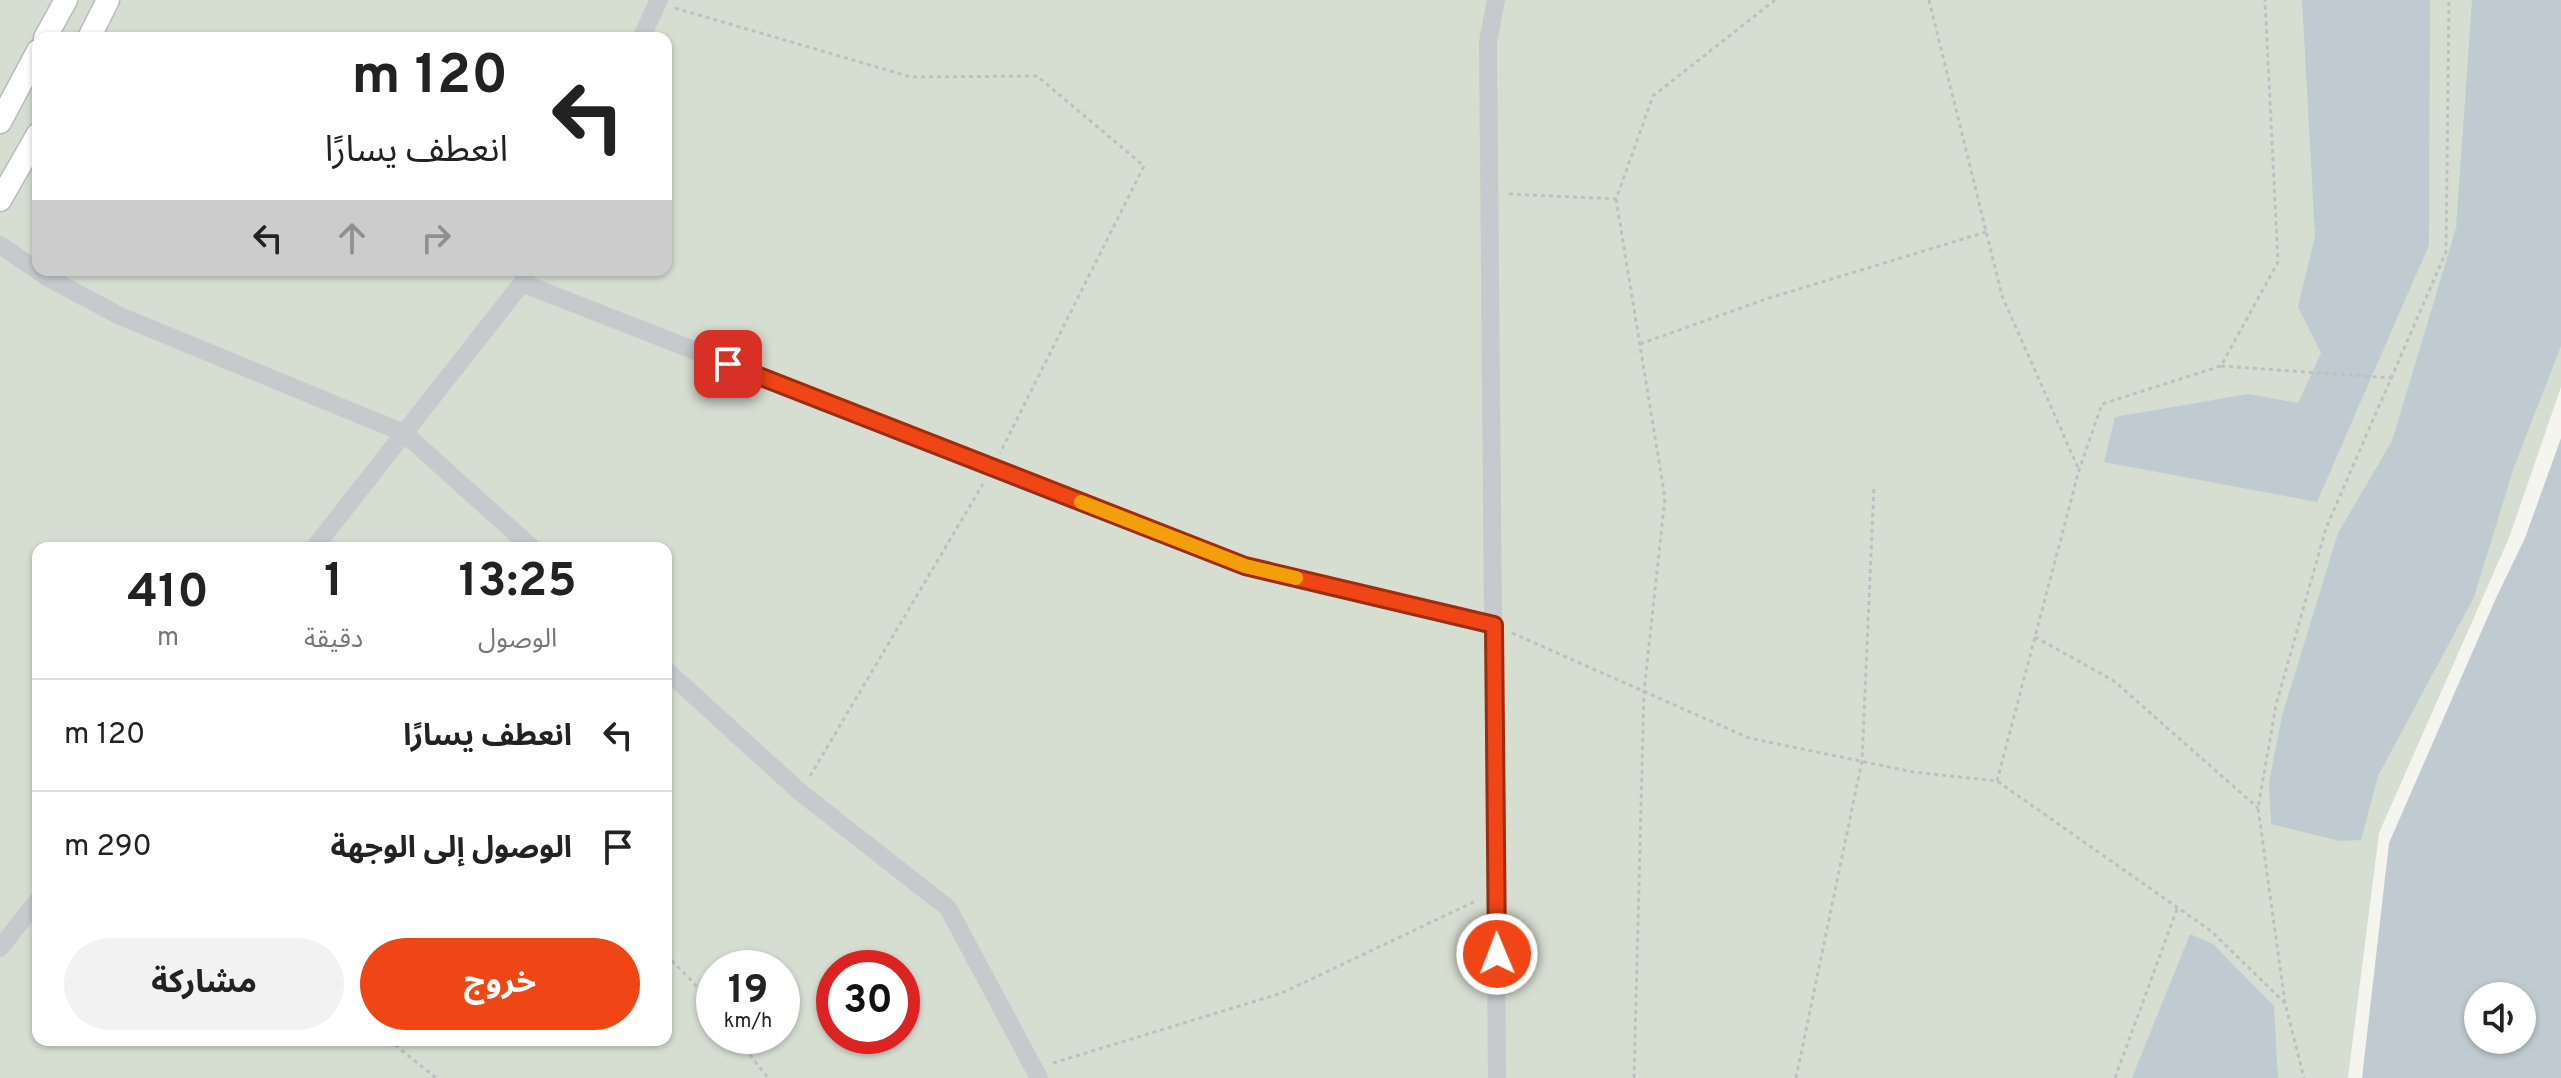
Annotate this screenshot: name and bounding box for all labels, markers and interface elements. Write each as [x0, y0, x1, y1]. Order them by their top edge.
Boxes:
text: 120 m [351, 43, 508, 113]
icon: left [536, 64, 640, 168]
text: انعطف يسارًا [325, 129, 508, 175]
icon: left [246, 216, 290, 260]
icon: ahead [330, 216, 374, 260]
icon: right [414, 216, 458, 260]
pin [694, 330, 762, 398]
icon: arrive [706, 342, 750, 386]
text: 1 [324, 553, 343, 613]
text: 13:25 [458, 553, 577, 613]
text: 410 [127, 564, 209, 624]
text: m [157, 622, 179, 655]
text: دقيقة [304, 624, 363, 657]
text: الوصول [478, 624, 557, 657]
icon: left [596, 713, 640, 757]
text: 120 m [64, 717, 145, 754]
text: انعطف يسارًا [403, 719, 572, 756]
icon: arrive [596, 825, 640, 869]
text: 290 m [64, 829, 152, 866]
text: الوصول إلى الوجهة [330, 831, 572, 868]
position arrow [1455, 912, 1539, 996]
button: مشاركة [64, 938, 344, 1030]
button: خروج [360, 938, 640, 1030]
speed limit sign: 30 [816, 950, 920, 1054]
text: 19 [728, 967, 768, 1017]
map controls [2464, 982, 2536, 1054]
button: sound [2464, 982, 2536, 1054]
text: km/h [724, 1009, 772, 1035]

